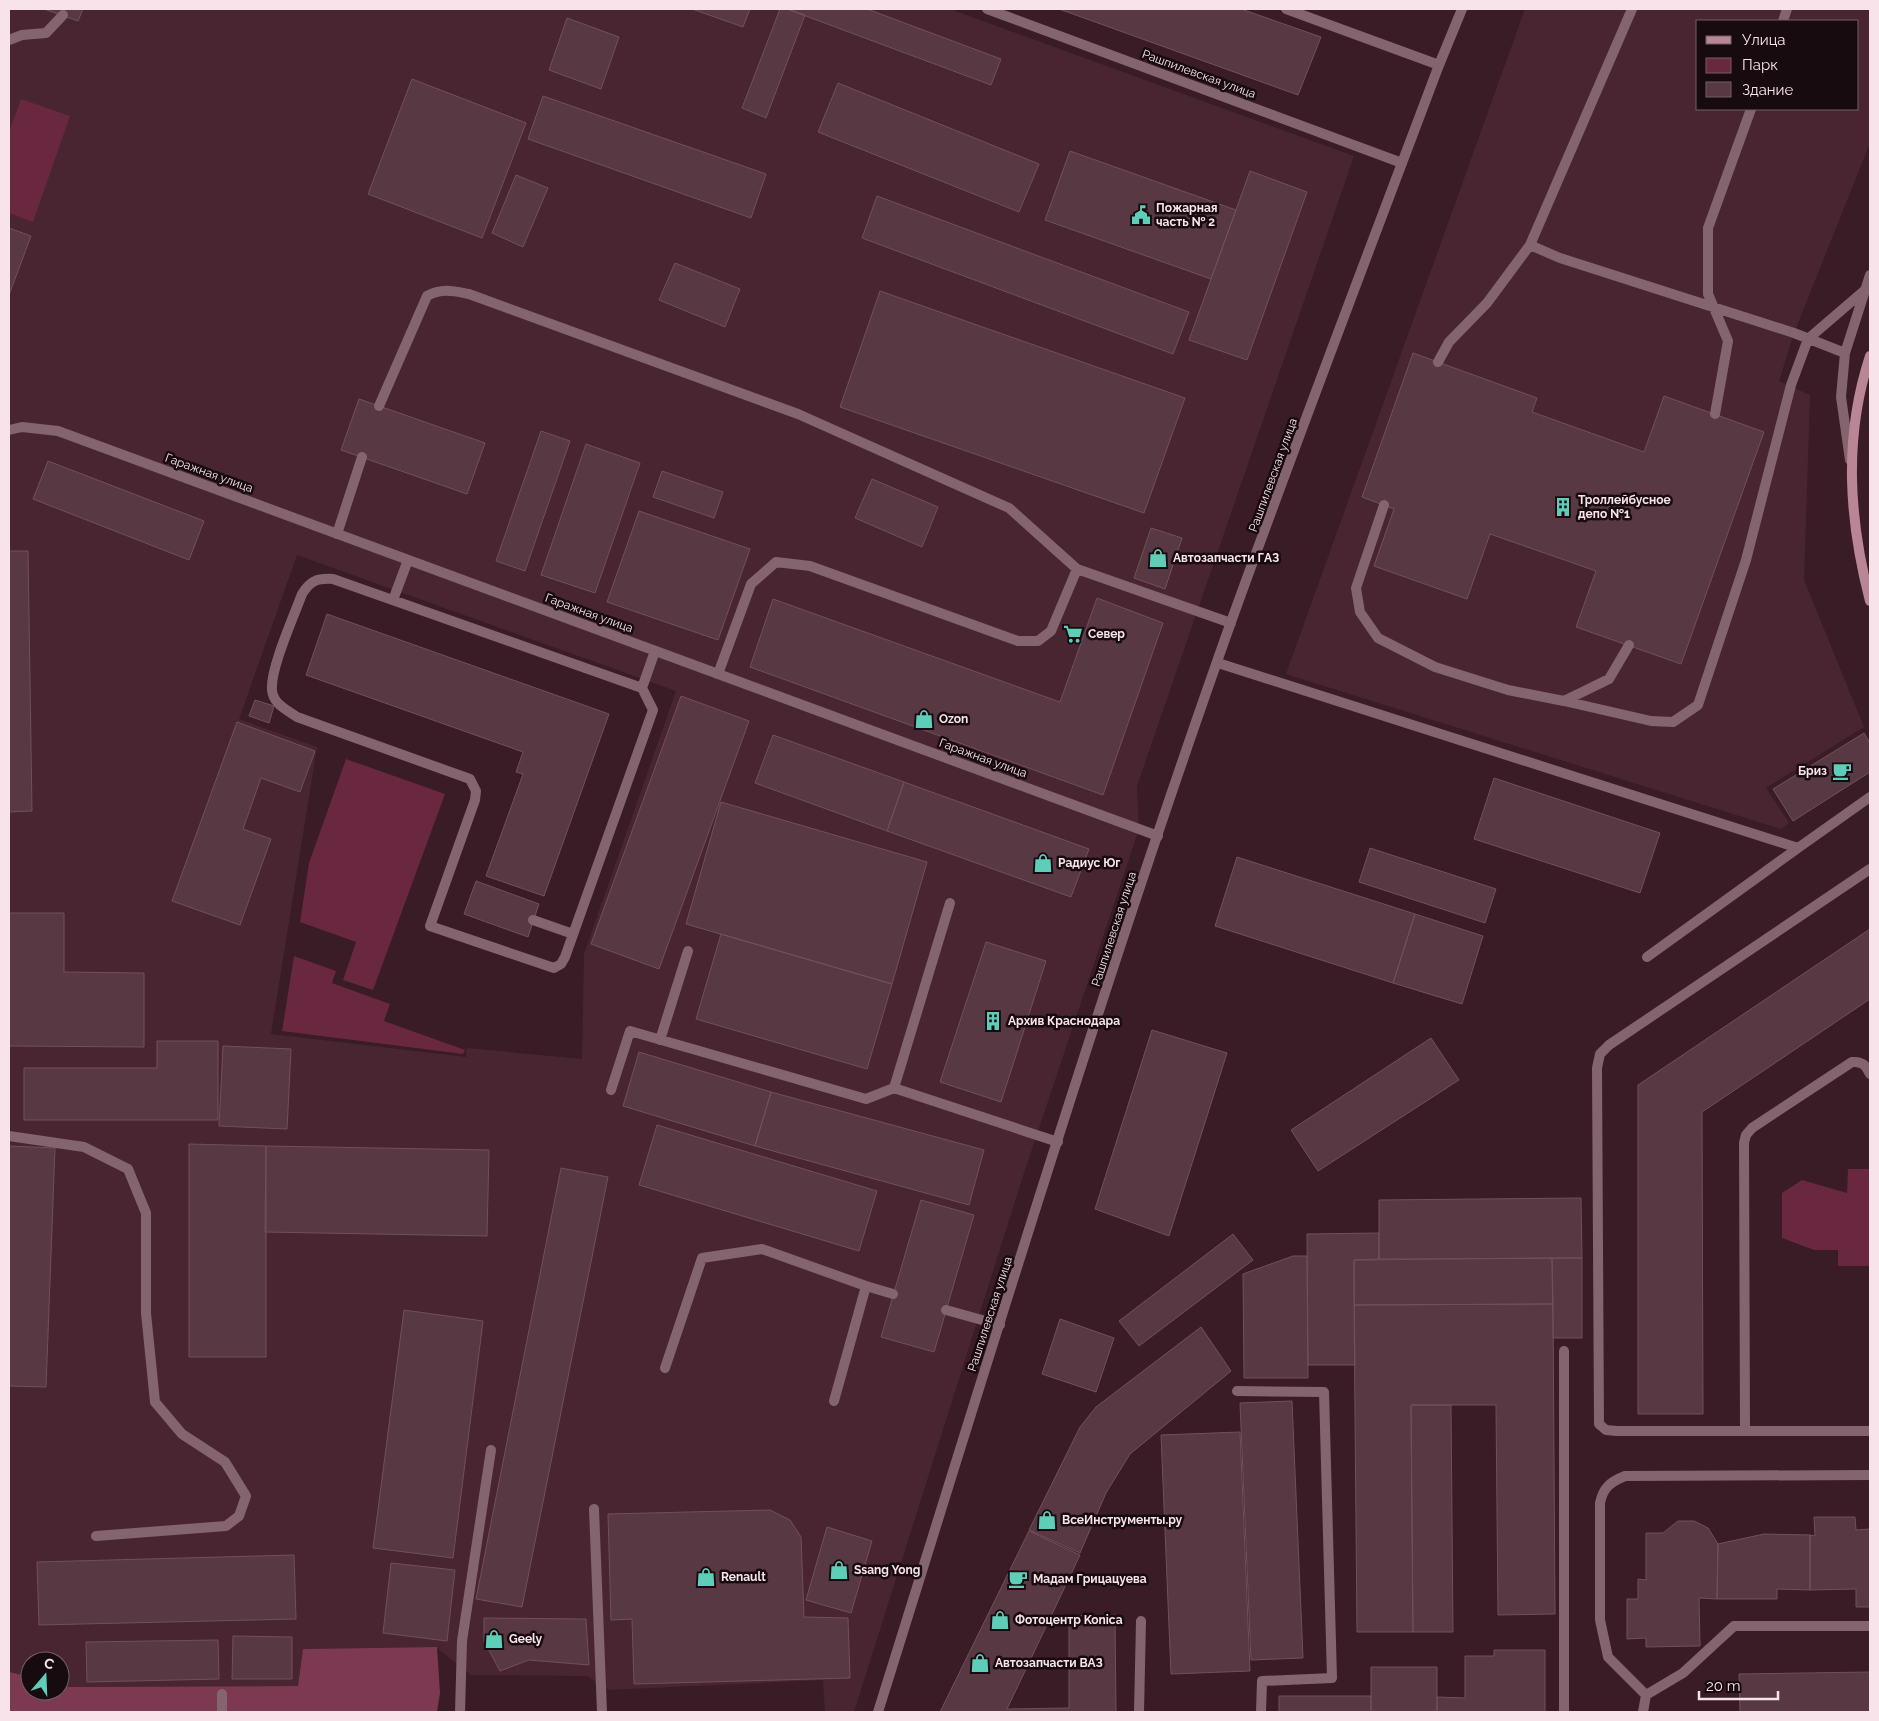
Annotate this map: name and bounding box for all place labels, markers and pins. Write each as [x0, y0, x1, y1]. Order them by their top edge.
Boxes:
place label: Пожарная часть № 2 [1156, 201, 1218, 229]
public building icon: Пожарная часть № 2 [1130, 204, 1152, 226]
place label: Троллейбусное депо №1 [1578, 493, 1671, 521]
building icon: Троллейбусное депо №1 [1552, 496, 1574, 518]
shop icon: Автозапчасти ГАЗ [1147, 547, 1169, 569]
place label: Автозапчасти ГАЗ [1173, 551, 1279, 565]
supermarket icon: Север [1062, 623, 1084, 645]
place label: Север [1088, 627, 1125, 641]
shop icon: Ozon [913, 708, 935, 730]
place label: Ozon [939, 712, 968, 726]
cafe icon: Бриз [1831, 760, 1853, 782]
place label: Бриз [1798, 764, 1827, 778]
shop icon: Радиус Юг [1032, 852, 1054, 874]
place label: Радиус Юг [1058, 856, 1120, 870]
building icon: Архив Краснодара [982, 1010, 1004, 1032]
place label: Архив Краснодара [1008, 1014, 1120, 1028]
shop icon: ВсеИнструменты.ру [1036, 1509, 1058, 1531]
place label: ВсеИнструменты.ру [1062, 1513, 1183, 1527]
shop icon: Ssang Yong [828, 1559, 850, 1581]
place label: Ssang Yong [854, 1563, 920, 1577]
shop icon: Renault [695, 1566, 717, 1588]
cafe icon: Мадам Грицацуева [1007, 1568, 1029, 1590]
place label: Renault [721, 1570, 766, 1584]
place label: Мадам Грицацуева [1033, 1572, 1147, 1586]
shop icon: Фотоцентр Konica [989, 1609, 1011, 1631]
place label: Фотоцентр Konica [1015, 1613, 1123, 1627]
shop icon: Geely [483, 1628, 505, 1650]
place label: Geely [509, 1632, 543, 1646]
shop icon: Автозапчасти ВАЗ [969, 1652, 991, 1674]
place label: Автозапчасти ВАЗ [995, 1656, 1103, 1670]

